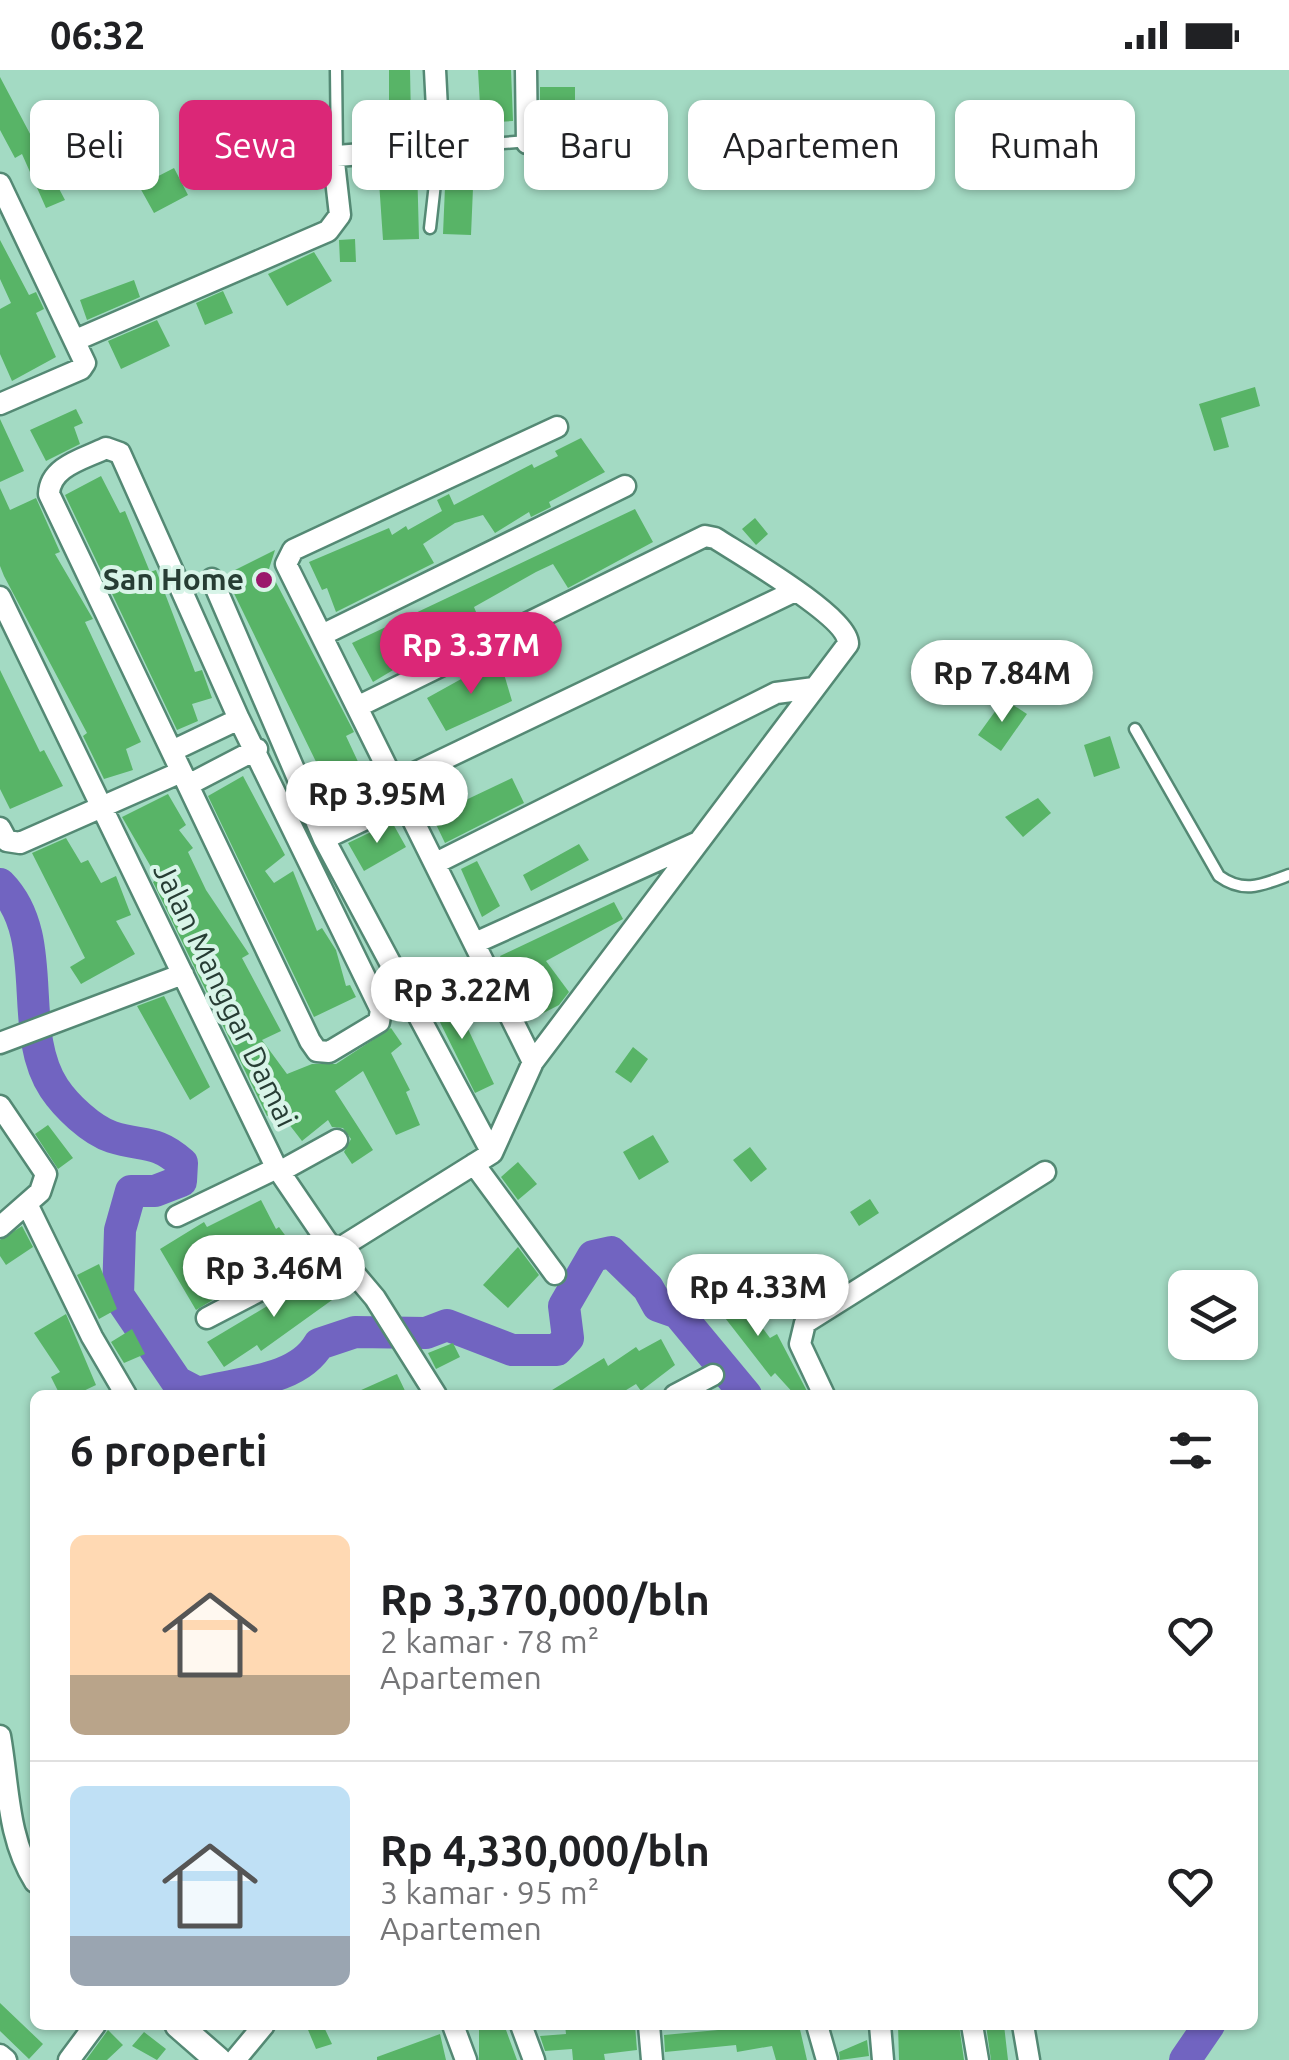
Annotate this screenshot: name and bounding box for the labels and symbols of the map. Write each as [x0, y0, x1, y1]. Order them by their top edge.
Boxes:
place label: San Home [103, 562, 244, 596]
marker: San Home [253, 569, 275, 591]
pin: Rp 3.37M [368, 612, 574, 697]
pin: Rp 7.84M [899, 640, 1105, 725]
pin: Rp 3.95M [274, 761, 480, 846]
street label: Jalan Manggar Damai [147, 857, 305, 1132]
pin: Rp 3.22M [359, 957, 565, 1042]
pin: Rp 3.46M [171, 1235, 377, 1320]
pin: Rp 4.33M [655, 1254, 861, 1339]

